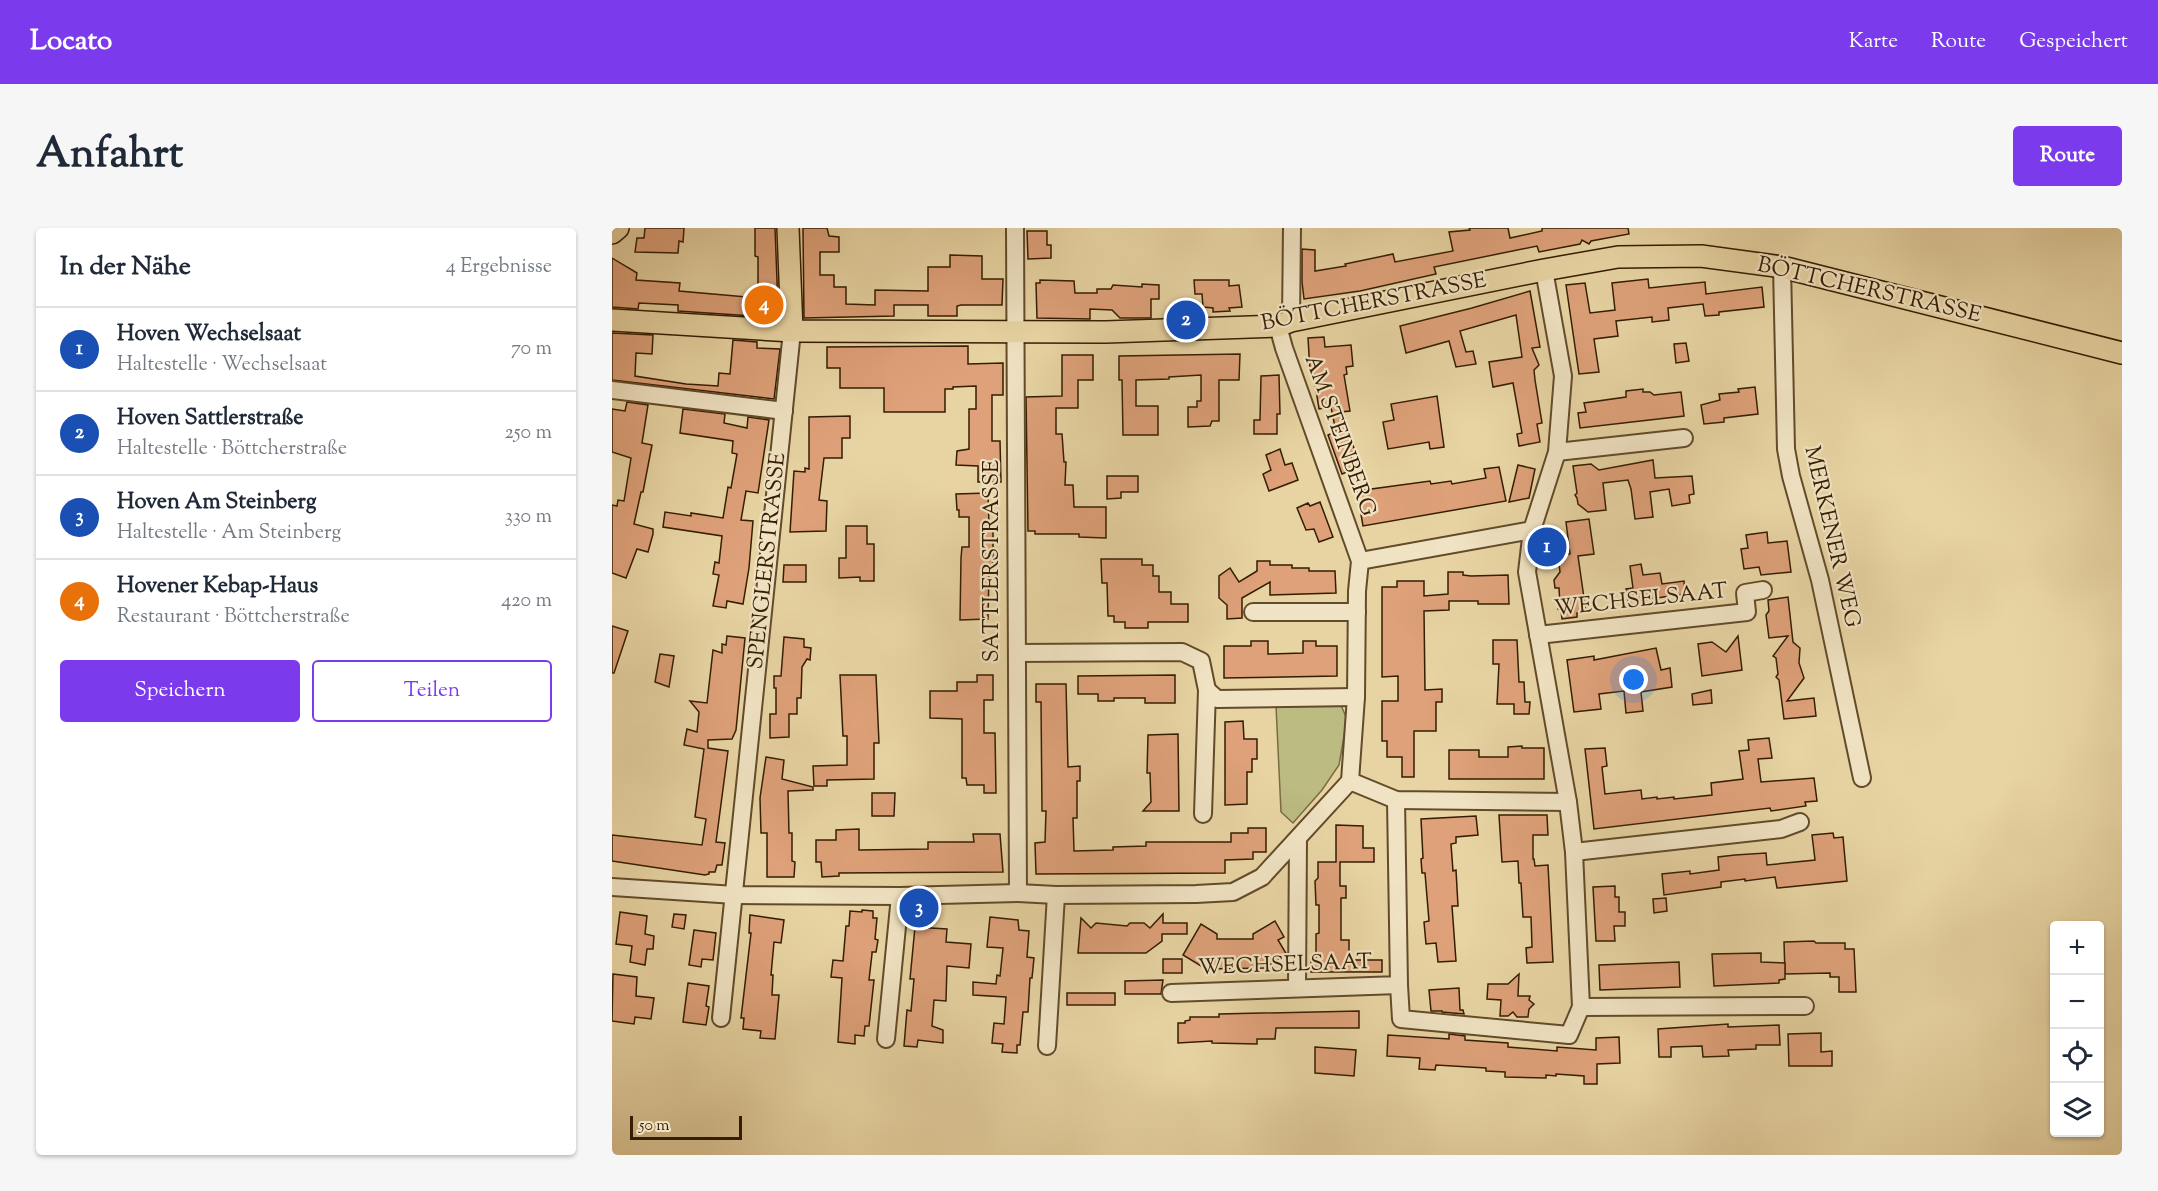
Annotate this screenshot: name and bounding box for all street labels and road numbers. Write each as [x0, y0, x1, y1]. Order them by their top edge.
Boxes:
street label: BÖTTCHERSTRASSE [1754, 249, 1984, 332]
street label: BÖTTCHERSTRASSE [1258, 264, 1489, 341]
street label: AM STEINBERG [1295, 351, 1383, 521]
street label: MERKENER WEG [1795, 443, 1867, 631]
street label: SPENGLERSTRASSE [741, 451, 795, 671]
street label: SATTLERSTRASSE [977, 460, 1009, 662]
street label: WECHSELSAAT [1553, 576, 1730, 626]
street label: WECHSELSAAT [1197, 947, 1373, 985]

